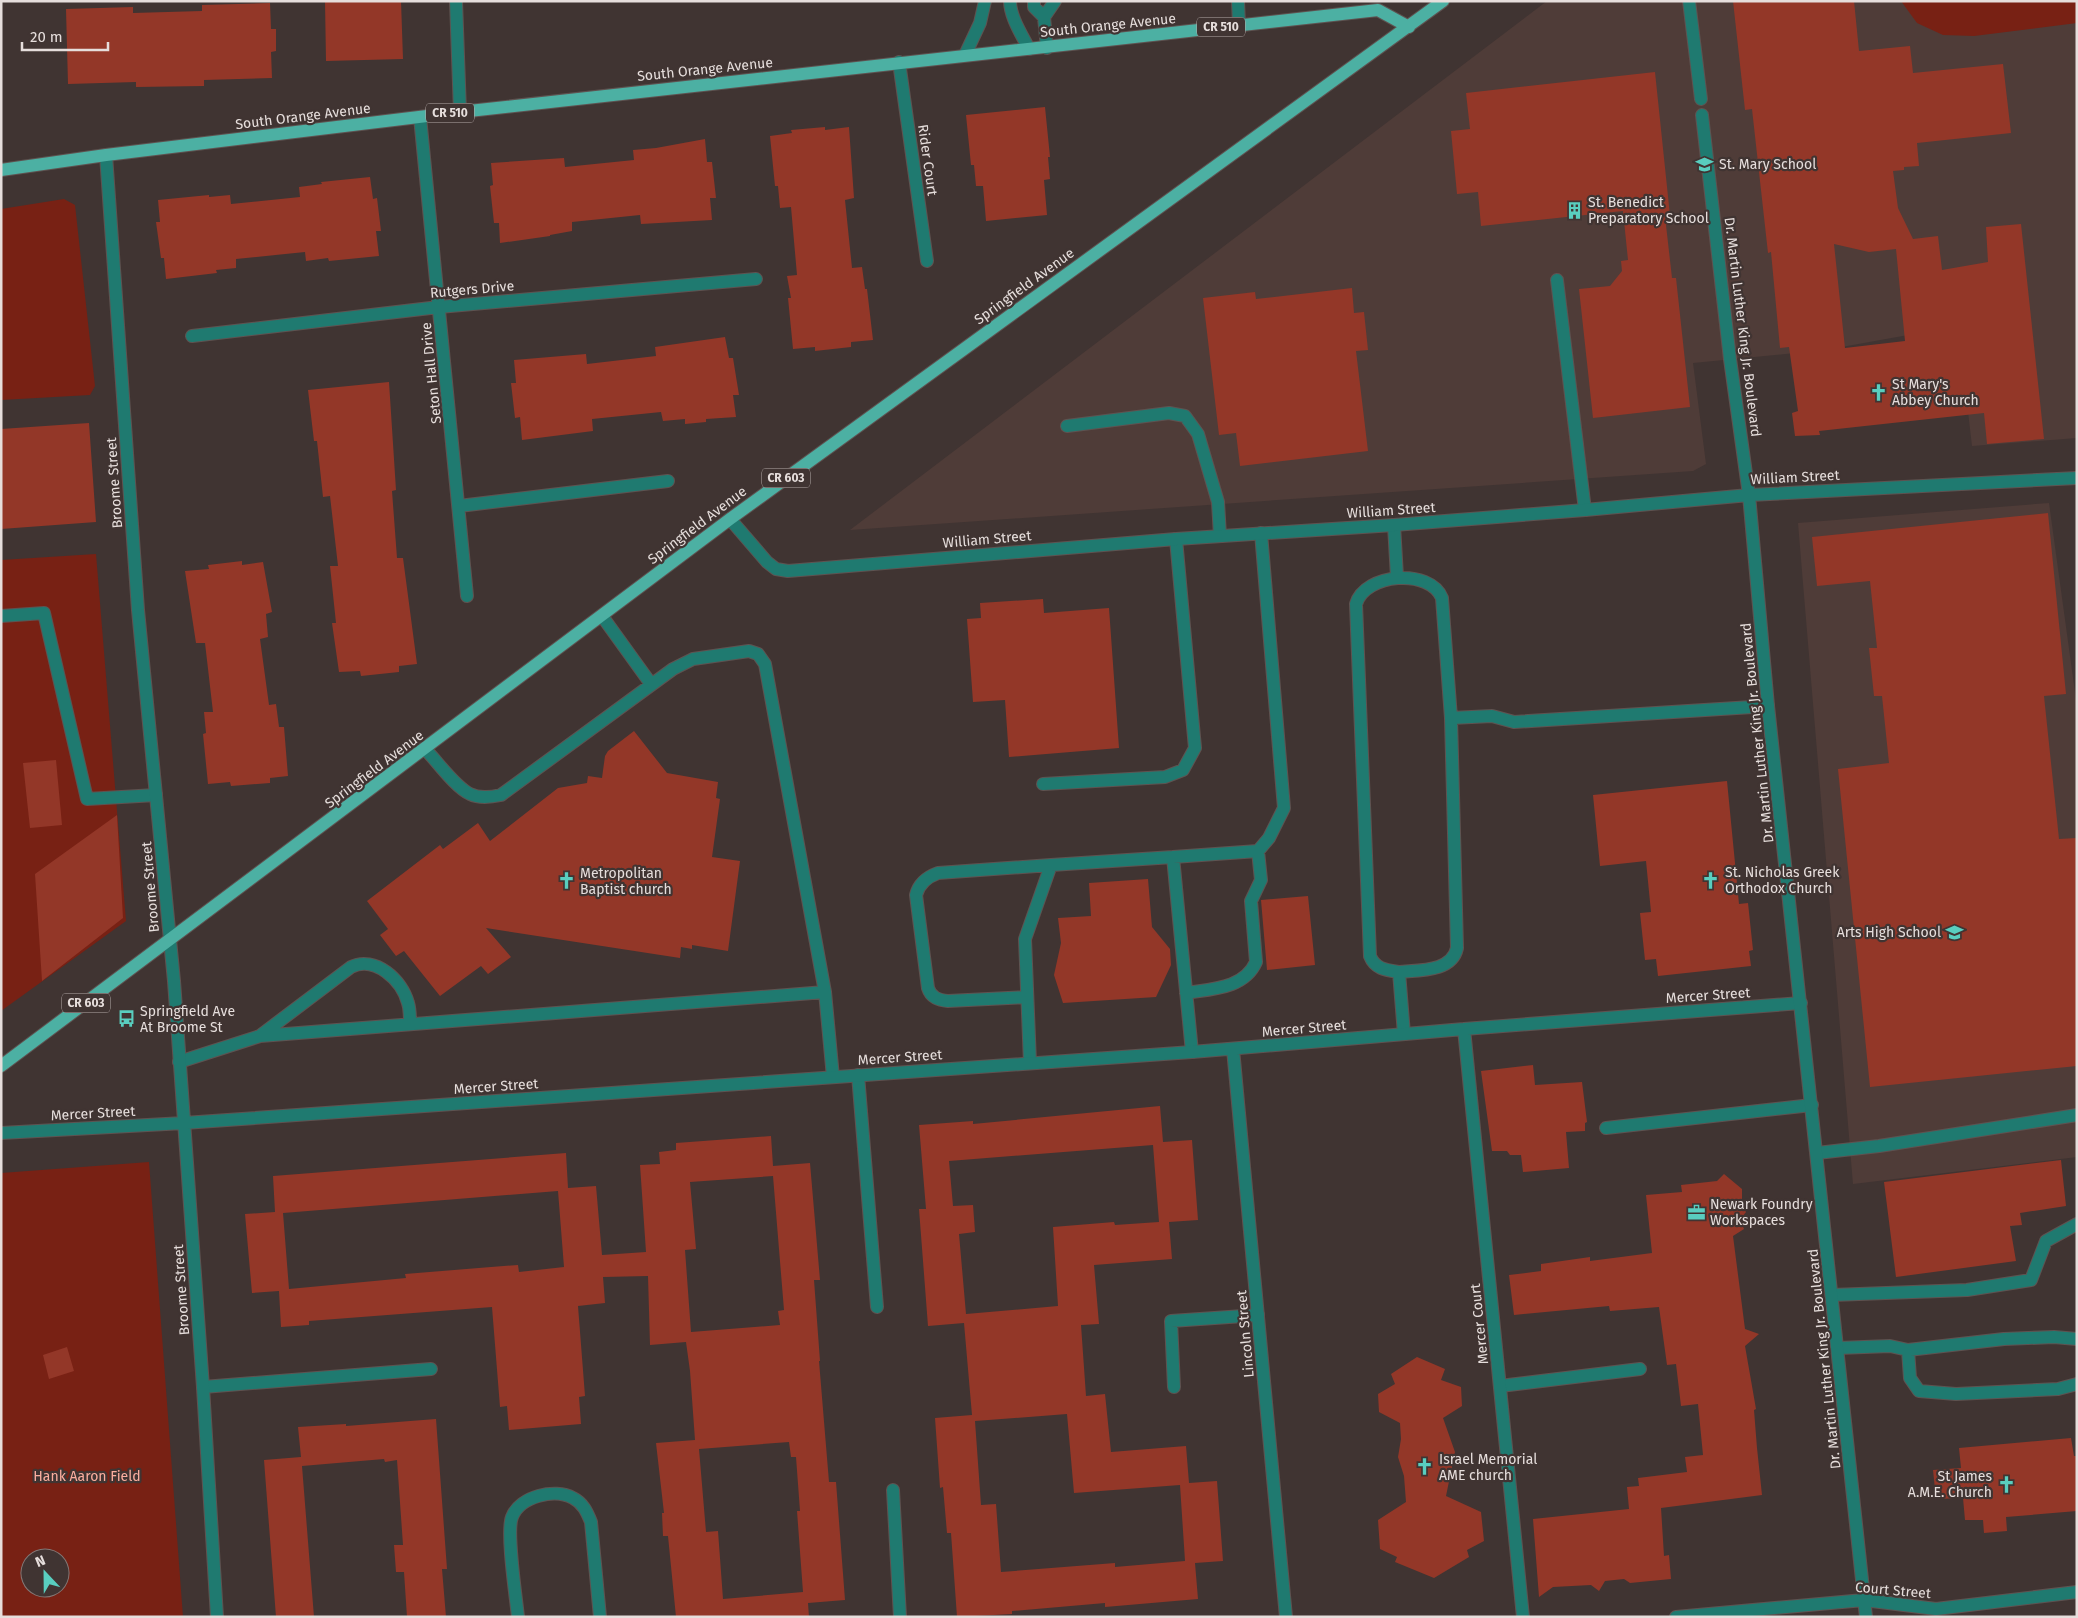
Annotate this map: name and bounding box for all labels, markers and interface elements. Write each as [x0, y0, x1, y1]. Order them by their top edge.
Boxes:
street label: South Orange Avenue [1039, 10, 1177, 41]
road number: CR 510 [1197, 18, 1245, 36]
scale bar [22, 20, 109, 52]
text: 20 m [30, 28, 63, 46]
street label: South Orange Avenue [636, 54, 774, 85]
street label: South Orange Avenue [234, 100, 372, 133]
road number: CR 510 [426, 104, 474, 122]
street label: Rider Court [914, 123, 941, 198]
school or university icon: St. Mary School [1695, 154, 1715, 174]
place label: St. Mary School [1719, 156, 1816, 173]
place label: St. Benedict Preparatory School [1588, 194, 1709, 227]
building icon: St. Benedict Preparatory School [1564, 200, 1584, 220]
street label: Dr. Martin Luther King Jr. Boulevard [1721, 216, 1764, 438]
street label: Springfield Avenue [971, 245, 1077, 328]
street label: Rutgers Drive [429, 277, 515, 302]
street label: Seton Hall Drive [418, 321, 445, 425]
place label: St Mary's Abbey Church [1892, 376, 1979, 409]
church icon: St Mary's Abbey Church [1868, 382, 1888, 402]
street label: Broome Street [103, 436, 126, 529]
street label: William Street [1750, 467, 1841, 488]
road number: CR 603 [762, 468, 810, 488]
street label: Springfield Avenue [645, 483, 750, 568]
street label: William Street [1346, 499, 1437, 522]
street label: William Street [942, 527, 1033, 552]
street label: Dr. Martin Luther King Jr. Boulevard [1737, 622, 1778, 844]
street label: Springfield Avenue [322, 727, 427, 812]
street label: Broome Street [138, 840, 163, 933]
place label: St. Nicholas Greek Orthodox Church [1725, 864, 1840, 897]
place label: Metropolitan Baptist church [580, 865, 672, 898]
church icon: St. Nicholas Greek Orthodox Church [1701, 870, 1721, 890]
church icon: Metropolitan Baptist church [556, 871, 576, 891]
school or university icon: Arts High School [1945, 922, 1965, 942]
place label: Arts High School [1837, 924, 1941, 941]
street label: Mercer Street [1665, 984, 1752, 1007]
road number: CR 603 [62, 994, 110, 1012]
place label: Springfield Ave At Broome St [140, 1003, 235, 1036]
bus stop icon: Springfield Ave At Broome St [116, 1009, 136, 1029]
street label: Mercer Street [1261, 1016, 1348, 1041]
street label: Mercer Street [857, 1046, 944, 1069]
street label: Mercer Street [453, 1075, 540, 1098]
street label: Mercer Street [50, 1103, 137, 1124]
place label: Newark Foundry Workspaces [1710, 1196, 1813, 1229]
office icon: Newark Foundry Workspaces [1686, 1202, 1706, 1222]
street label: Broome Street [170, 1243, 193, 1336]
street label: Dr. Martin Luther King Jr. Boulevard [1804, 1248, 1845, 1470]
street label: Mercer Court [1467, 1282, 1492, 1365]
street label: Lincoln Street [1233, 1289, 1258, 1378]
place label: Israel Memorial AME church [1439, 1451, 1537, 1484]
church icon: Israel Memorial AME church [1415, 1457, 1435, 1477]
park label: Hank Aaron Field [33, 1468, 141, 1485]
place label: St James A.M.E. Church [1908, 1468, 1992, 1501]
church icon: St James A.M.E. Church [1996, 1474, 2016, 1494]
north arrow [20, 1548, 70, 1598]
text: N [33, 1552, 48, 1571]
street label: Court Street [1854, 1579, 1933, 1602]

